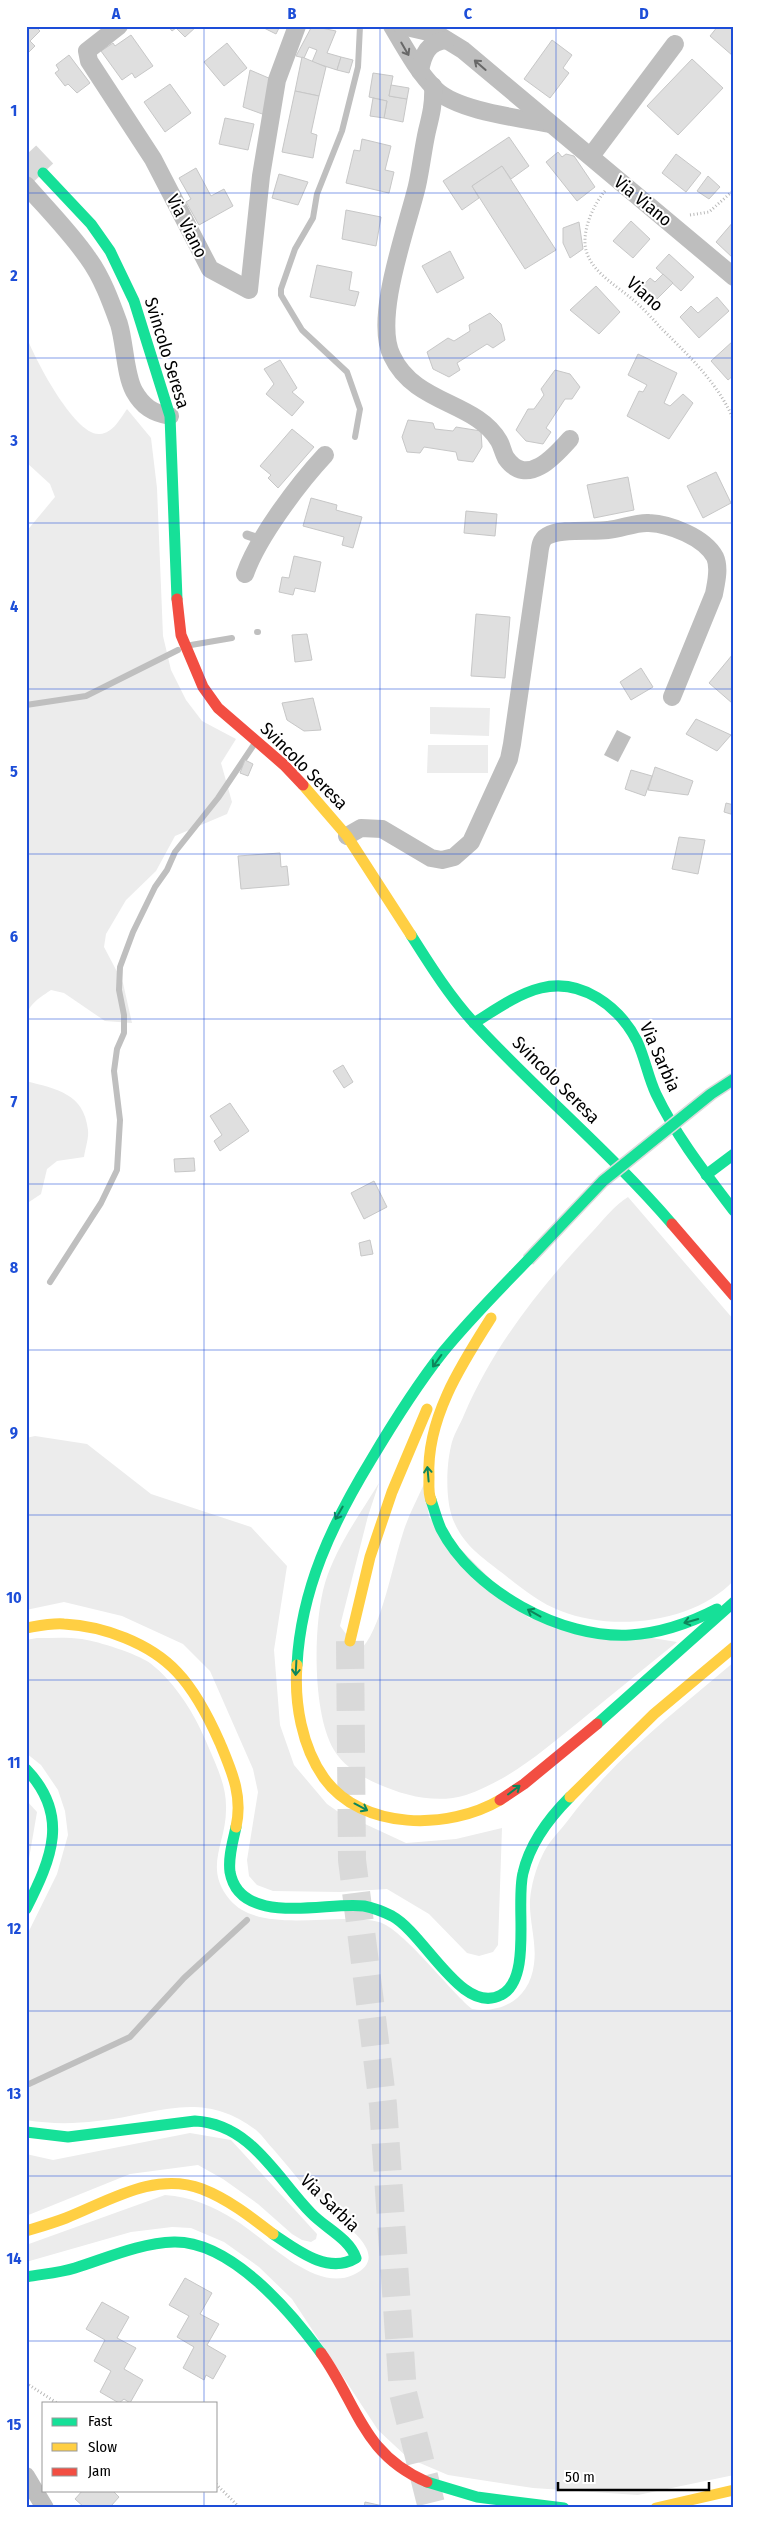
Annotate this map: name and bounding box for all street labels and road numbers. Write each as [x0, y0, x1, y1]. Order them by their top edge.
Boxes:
street label: Via Viano [610, 171, 676, 231]
street label: Via Viano [162, 191, 212, 261]
street label: Viano [622, 272, 668, 316]
street label: Svincolo Seresa [140, 295, 194, 411]
street label: Svincolo Seresa [256, 718, 353, 815]
street label: Via Sarbia [635, 1019, 685, 1095]
street label: Svincolo Seresa [508, 1032, 605, 1129]
street label: Via Sarbia [296, 2169, 364, 2237]

